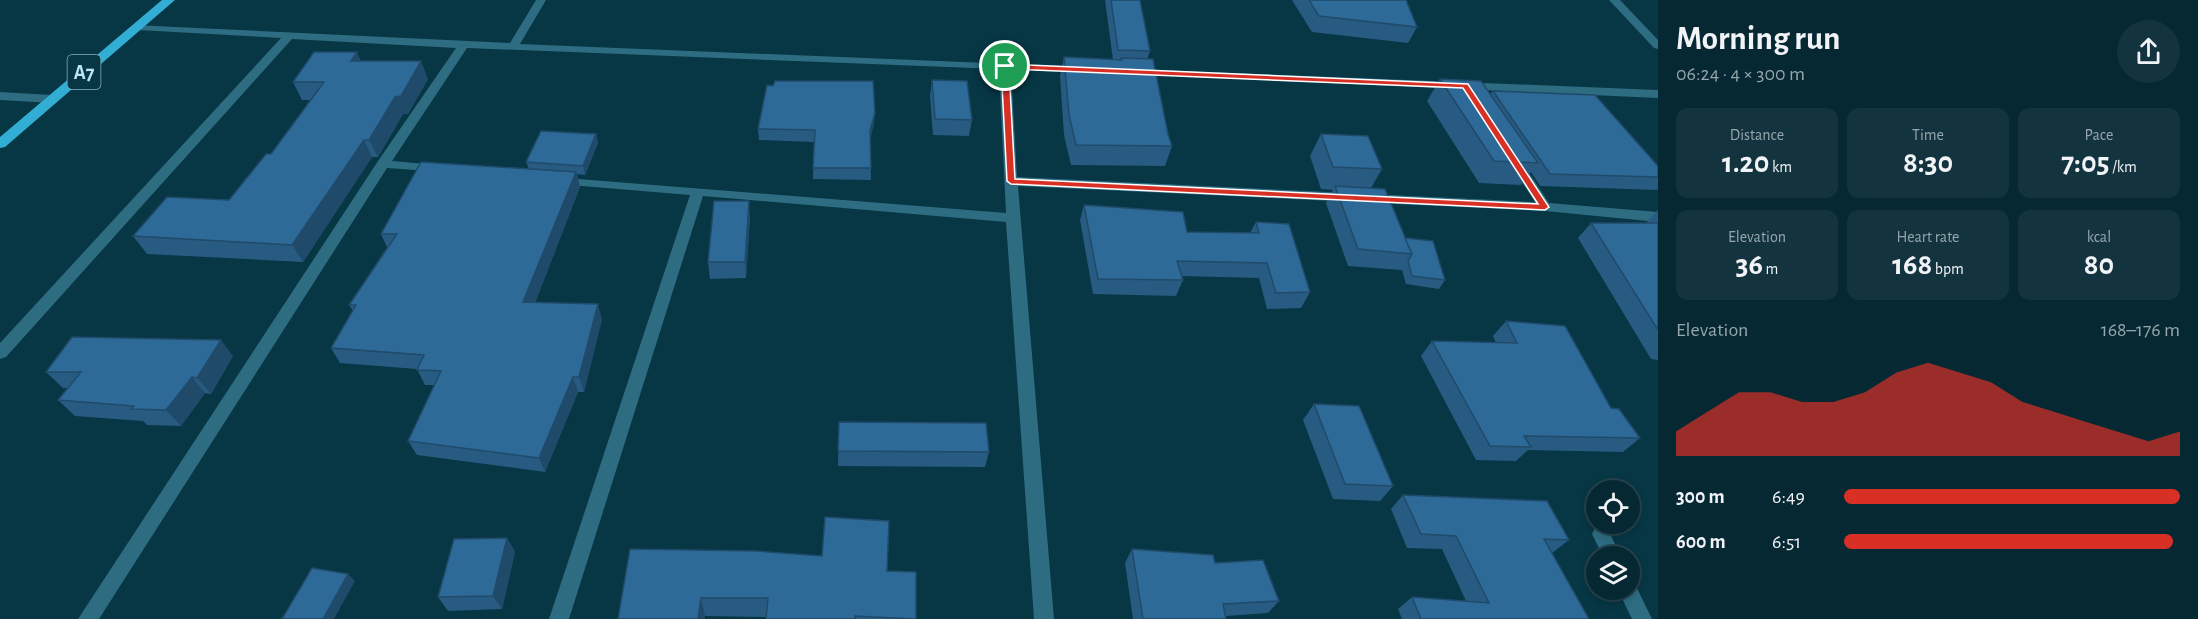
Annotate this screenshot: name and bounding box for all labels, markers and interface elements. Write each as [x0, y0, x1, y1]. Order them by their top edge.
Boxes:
button: share [2117, 20, 2180, 83]
text: Morning run [1676, 23, 1840, 56]
pin [979, 40, 1030, 91]
icon: arrive [988, 49, 1021, 82]
road number: A7 [68, 55, 100, 89]
text: 06:24 · 4 × 300 m [1676, 64, 1805, 84]
text: Distance [1730, 127, 1784, 143]
text: Time [1912, 127, 1944, 143]
text: Pace [2085, 127, 2113, 143]
text: 1.20 [1722, 148, 1769, 178]
text: 8:30 [1903, 148, 1953, 178]
text: 7:05 [2061, 148, 2110, 178]
text: km [1769, 159, 1792, 175]
text: /km [2110, 159, 2137, 175]
text: Elevation [1728, 229, 1786, 245]
text: Heart rate [1897, 229, 1959, 245]
text: kcal [2087, 229, 2111, 245]
text: 36 [1736, 250, 1763, 280]
text: 168 [1892, 250, 1932, 280]
text: 80 [2084, 250, 2114, 280]
text: m [1763, 261, 1778, 277]
text: bpm [1932, 261, 1964, 277]
text: Elevation [1676, 320, 1748, 340]
text: 168–176 m [2101, 320, 2180, 340]
map controls [1586, 480, 1640, 600]
button: locate [1586, 480, 1640, 534]
text: 300 m [1676, 487, 1725, 507]
text: 6:49 [1772, 487, 1805, 507]
text: 600 m [1676, 532, 1726, 552]
text: 6:51 [1772, 532, 1801, 552]
button: layers [1586, 546, 1640, 600]

